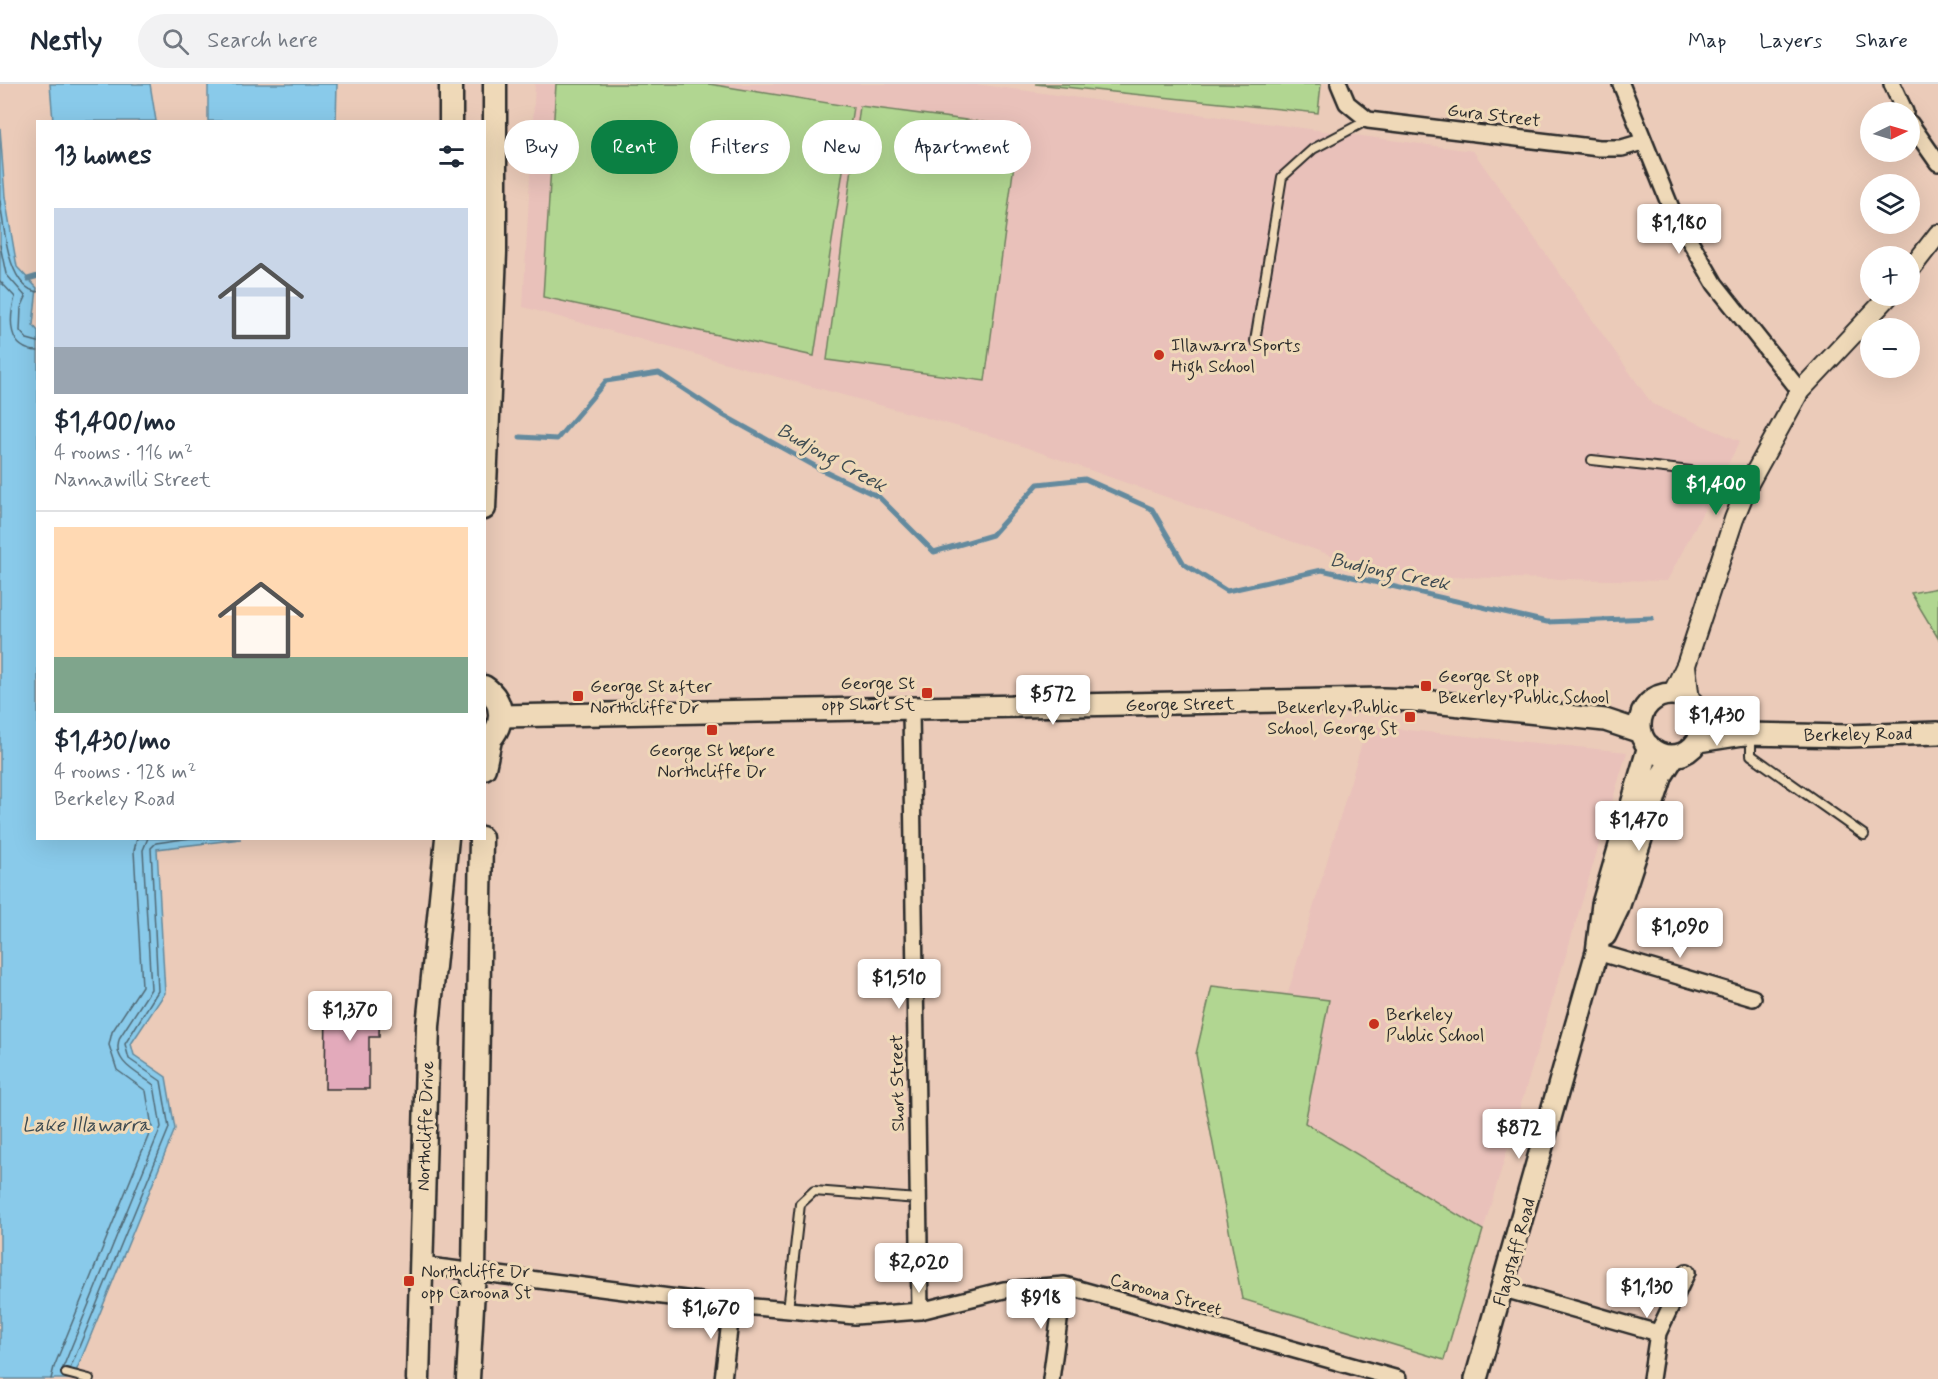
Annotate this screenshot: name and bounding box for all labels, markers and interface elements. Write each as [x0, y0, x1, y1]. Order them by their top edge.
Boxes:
search box [138, 14, 558, 68]
text: Nestly [30, 23, 102, 60]
icon: search [159, 25, 192, 58]
text: Search here [207, 27, 318, 55]
text: Map [1688, 27, 1726, 55]
text: Layers [1759, 27, 1822, 55]
text: Share [1855, 27, 1908, 55]
street label: Gura Street [1446, 98, 1542, 134]
north arrow [1860, 102, 1920, 162]
map controls [1860, 102, 1920, 378]
chip: Buy [504, 120, 579, 174]
chip: Rent [591, 120, 678, 174]
chip: Filters [690, 120, 790, 174]
chip: New [802, 120, 882, 174]
chip: Apartment [894, 120, 1031, 174]
text: 13 homes [54, 139, 152, 173]
icon: filters [435, 140, 468, 173]
button: layers [1860, 174, 1920, 234]
pin: $1,180 [1630, 204, 1728, 255]
text: $1,180 [1651, 210, 1707, 237]
button: + [1860, 246, 1920, 306]
icon: home [207, 247, 315, 355]
button: − [1860, 318, 1920, 378]
place label: Illawarra Sports High School [1171, 334, 1301, 381]
marker: Illawarra Sports High School [1152, 348, 1166, 362]
text: $1,400/mo [54, 406, 176, 440]
water label: Budjong Creek [771, 417, 891, 502]
text: 4 rooms · 116 m² [54, 440, 193, 467]
pin: $1,400 [1667, 465, 1765, 516]
text: Nannawilli Street [54, 467, 211, 494]
text: $1,400 [1686, 471, 1746, 498]
water label: Budjong Creek [1327, 547, 1452, 600]
icon: home [207, 566, 315, 674]
place label: George St opp Bekerley Public School [1438, 665, 1610, 710]
place label: George St opp Short St [822, 672, 915, 717]
place label: George St after Northcliffe Dr [590, 675, 712, 720]
pin: $572 [1017, 675, 1089, 726]
marker: George St opp Bekerley Public School [1419, 679, 1433, 693]
text: $572 [1030, 681, 1076, 708]
marker: George St opp Short St [920, 686, 934, 700]
marker: George St after Northcliffe Dr [571, 689, 585, 703]
street label: George Street [1125, 692, 1235, 719]
place label: Bekerley Public School, George St [1267, 696, 1398, 741]
pin: $1,430 [1668, 696, 1766, 747]
text: $1,430 [1689, 702, 1745, 729]
marker: Bekerley Public School, George St [1403, 710, 1417, 724]
street label: Berkeley Road [1803, 722, 1913, 748]
marker: George St before Northcliffe Dr [705, 723, 719, 737]
text: $1,430/mo [54, 725, 171, 759]
place label: George St before Northcliffe Dr [649, 739, 775, 784]
text: 4 rooms · 128 m² [54, 759, 196, 786]
text: Berkeley Road [54, 786, 175, 813]
pin: $1,470 [1590, 801, 1688, 852]
text: $1,470 [1609, 807, 1669, 834]
pin: $1,090 [1631, 908, 1729, 959]
text: $1,090 [1651, 914, 1709, 941]
pin: $1,510 [850, 959, 948, 1010]
text: $1,510 [872, 965, 926, 992]
pin: $1,370 [301, 991, 399, 1042]
text: $1,370 [322, 997, 378, 1024]
place label: Berkeley Public School [1386, 1003, 1484, 1048]
marker: Berkeley Public School [1367, 1017, 1381, 1031]
street label: Short Street [885, 1034, 911, 1132]
street label: Northcliffe Drive [412, 1061, 440, 1192]
pin: $872 [1483, 1109, 1555, 1160]
water label: Lake Illawarra [22, 1112, 151, 1139]
text: $872 [1496, 1115, 1542, 1142]
street label: Flagstaff Road [1488, 1195, 1543, 1309]
pin: $2,020 [870, 1243, 968, 1294]
text: $2,020 [889, 1249, 949, 1276]
place label: Northcliffe Dr opp Caroona St [421, 1260, 532, 1305]
street label: Caroona Street [1107, 1268, 1225, 1322]
pin: $1,130 [1598, 1268, 1696, 1319]
marker: Northcliffe Dr opp Caroona St [402, 1274, 416, 1288]
text: $1,130 [1621, 1274, 1673, 1301]
pin: $918 [1005, 1279, 1077, 1330]
text: $918 [1021, 1285, 1062, 1312]
pin: $1,670 [662, 1289, 760, 1340]
text: $1,670 [682, 1295, 740, 1322]

